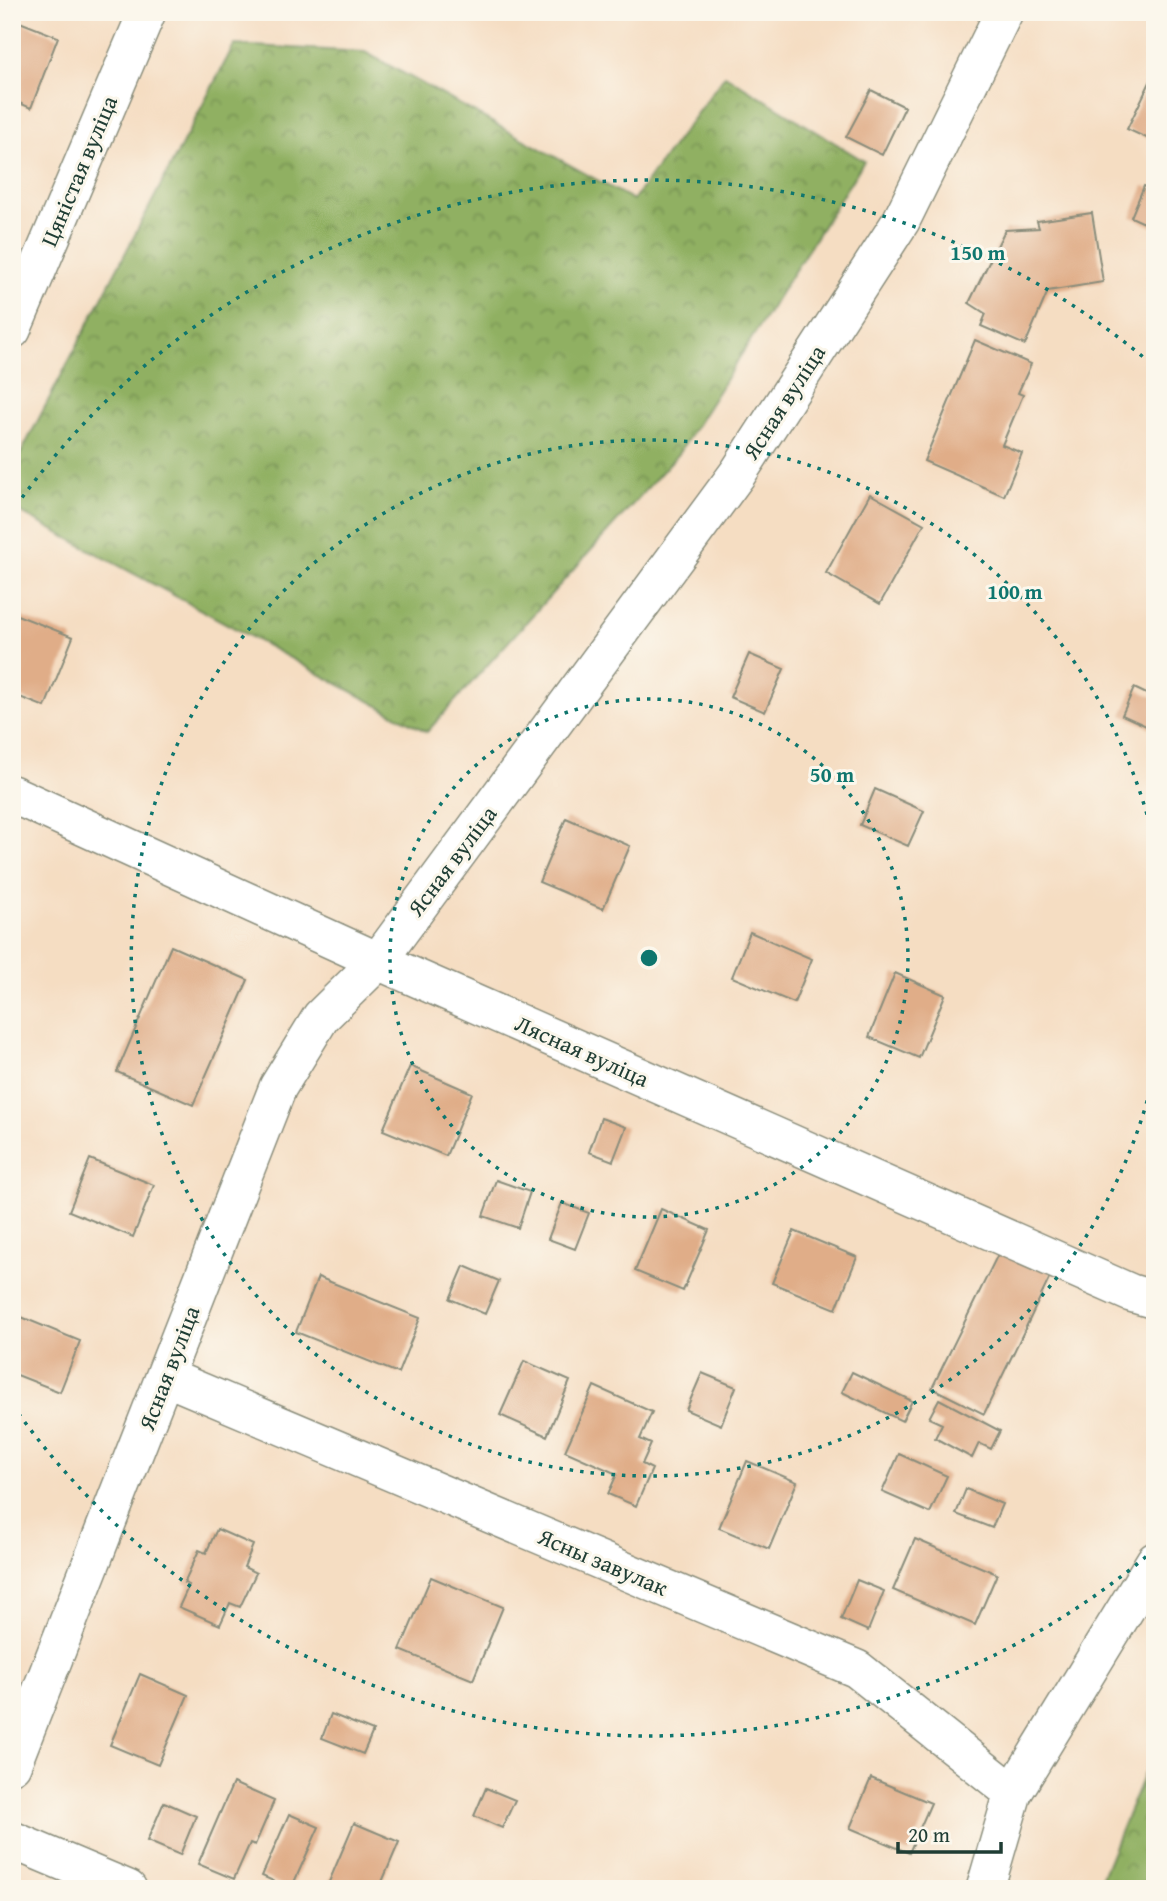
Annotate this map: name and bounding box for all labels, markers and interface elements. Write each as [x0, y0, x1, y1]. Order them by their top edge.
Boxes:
street label: Цяністая вуліца [32, 90, 125, 252]
text: 150 m [950, 237, 1006, 268]
street label: Ясная вуліца [734, 338, 833, 466]
text: 100 m [987, 576, 1043, 607]
text: 50 m [810, 759, 854, 790]
street label: Ясная вуліца [398, 799, 504, 924]
centre of rings [637, 946, 661, 970]
street label: Лясная вуліца [510, 1006, 655, 1095]
street label: Ясная вуліца [129, 1301, 207, 1436]
street label: Ясны завулак [532, 1519, 673, 1604]
scale bar [898, 1810, 1001, 1854]
text: 20 m [908, 1819, 950, 1850]

